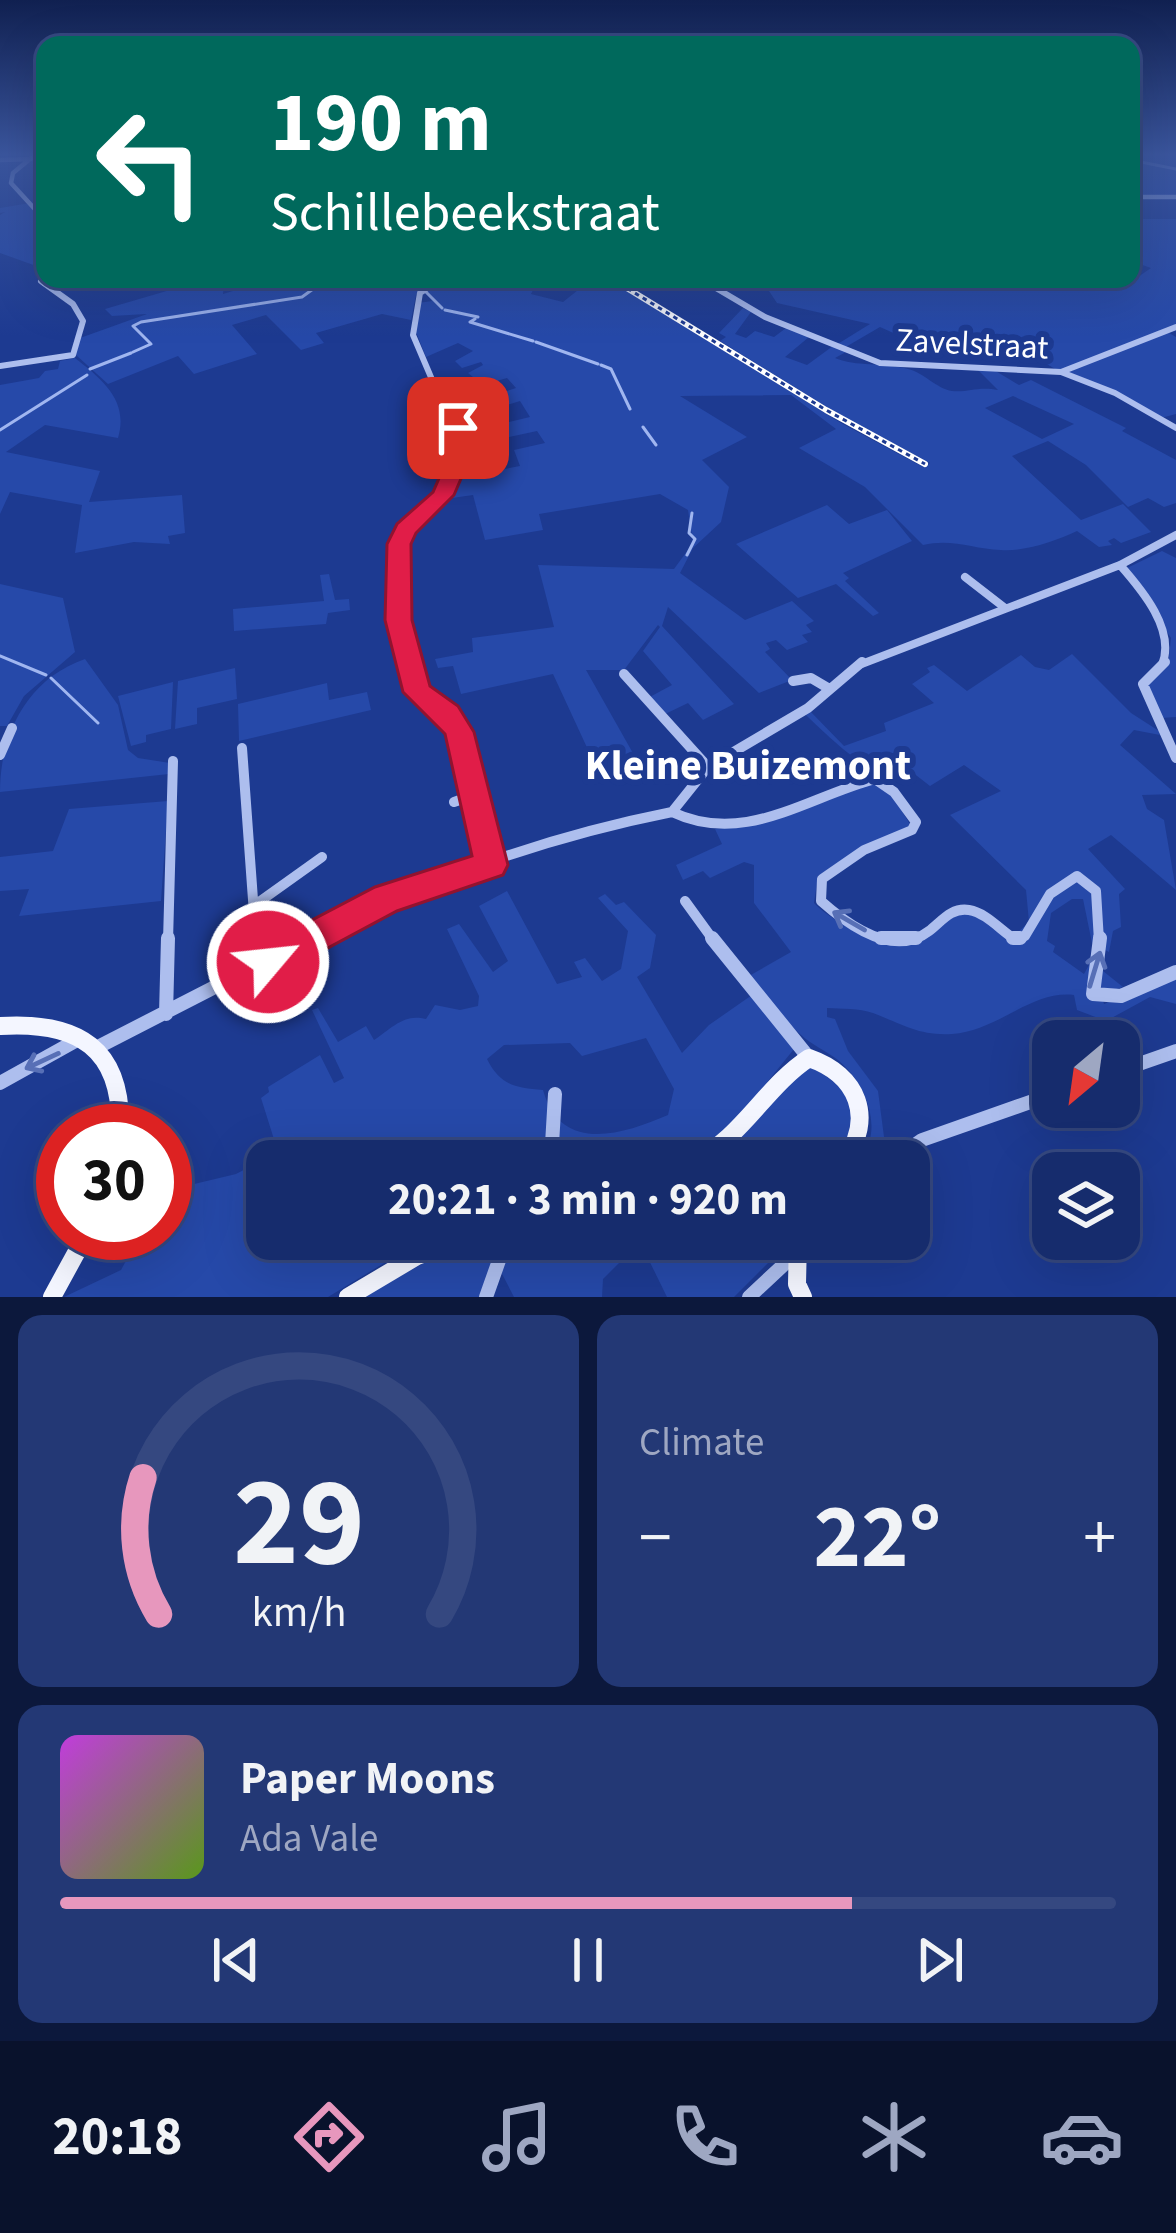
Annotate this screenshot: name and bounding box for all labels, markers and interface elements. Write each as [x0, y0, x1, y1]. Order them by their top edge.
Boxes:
text: 190 m [270, 64, 492, 184]
icon: left [72, 84, 228, 240]
text: Schillebeekstraat [270, 175, 660, 252]
street label: Zavelstraat [894, 317, 1050, 371]
pin [407, 377, 509, 479]
icon: arrive [425, 395, 491, 461]
district label: Kleine Buizemont [585, 736, 911, 796]
position arrow [205, 899, 331, 1025]
one-way arrow [832, 908, 867, 932]
one-way arrow [1085, 950, 1107, 988]
north arrow [1032, 1020, 1140, 1128]
map controls [1032, 1020, 1140, 1260]
one-way arrow [25, 1051, 61, 1073]
speed limit sign: 30 [36, 1104, 192, 1260]
button: layers [1032, 1152, 1140, 1260]
text: 20:21 · 3 min · 920 m [388, 1168, 788, 1232]
text: Climate [639, 1415, 764, 1471]
text: 29 [233, 1435, 364, 1613]
text: 22° [814, 1474, 941, 1602]
text: − [639, 1491, 672, 1585]
text: + [1083, 1491, 1116, 1585]
text: km/h [251, 1582, 346, 1643]
text: Paper Moons [240, 1747, 495, 1811]
text: Ada Vale [240, 1811, 378, 1867]
icon: previous [203, 1927, 269, 1993]
icon: pause [555, 1927, 621, 1993]
icon: next [907, 1927, 973, 1993]
icon: directions [287, 2095, 371, 2179]
icon: music [475, 2095, 559, 2179]
icon: phone [663, 2095, 747, 2179]
icon: climate [852, 2095, 936, 2179]
icon: car [1040, 2095, 1124, 2179]
text: 20:18 [52, 2099, 182, 2176]

